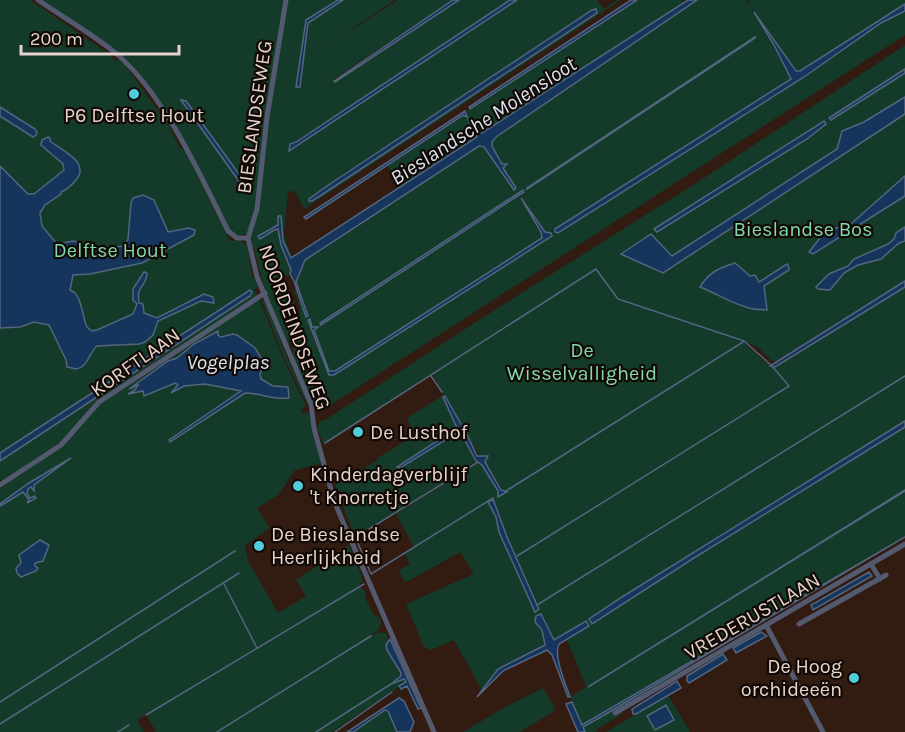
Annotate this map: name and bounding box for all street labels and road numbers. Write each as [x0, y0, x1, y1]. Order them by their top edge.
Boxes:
street label: BIESLANDSEWEG [232, 39, 277, 195]
street label: NOORDEINDSEWEG [254, 241, 335, 413]
street label: KORFTLAAN [86, 323, 184, 402]
street label: VREDERUSTLAAN [680, 568, 824, 665]

